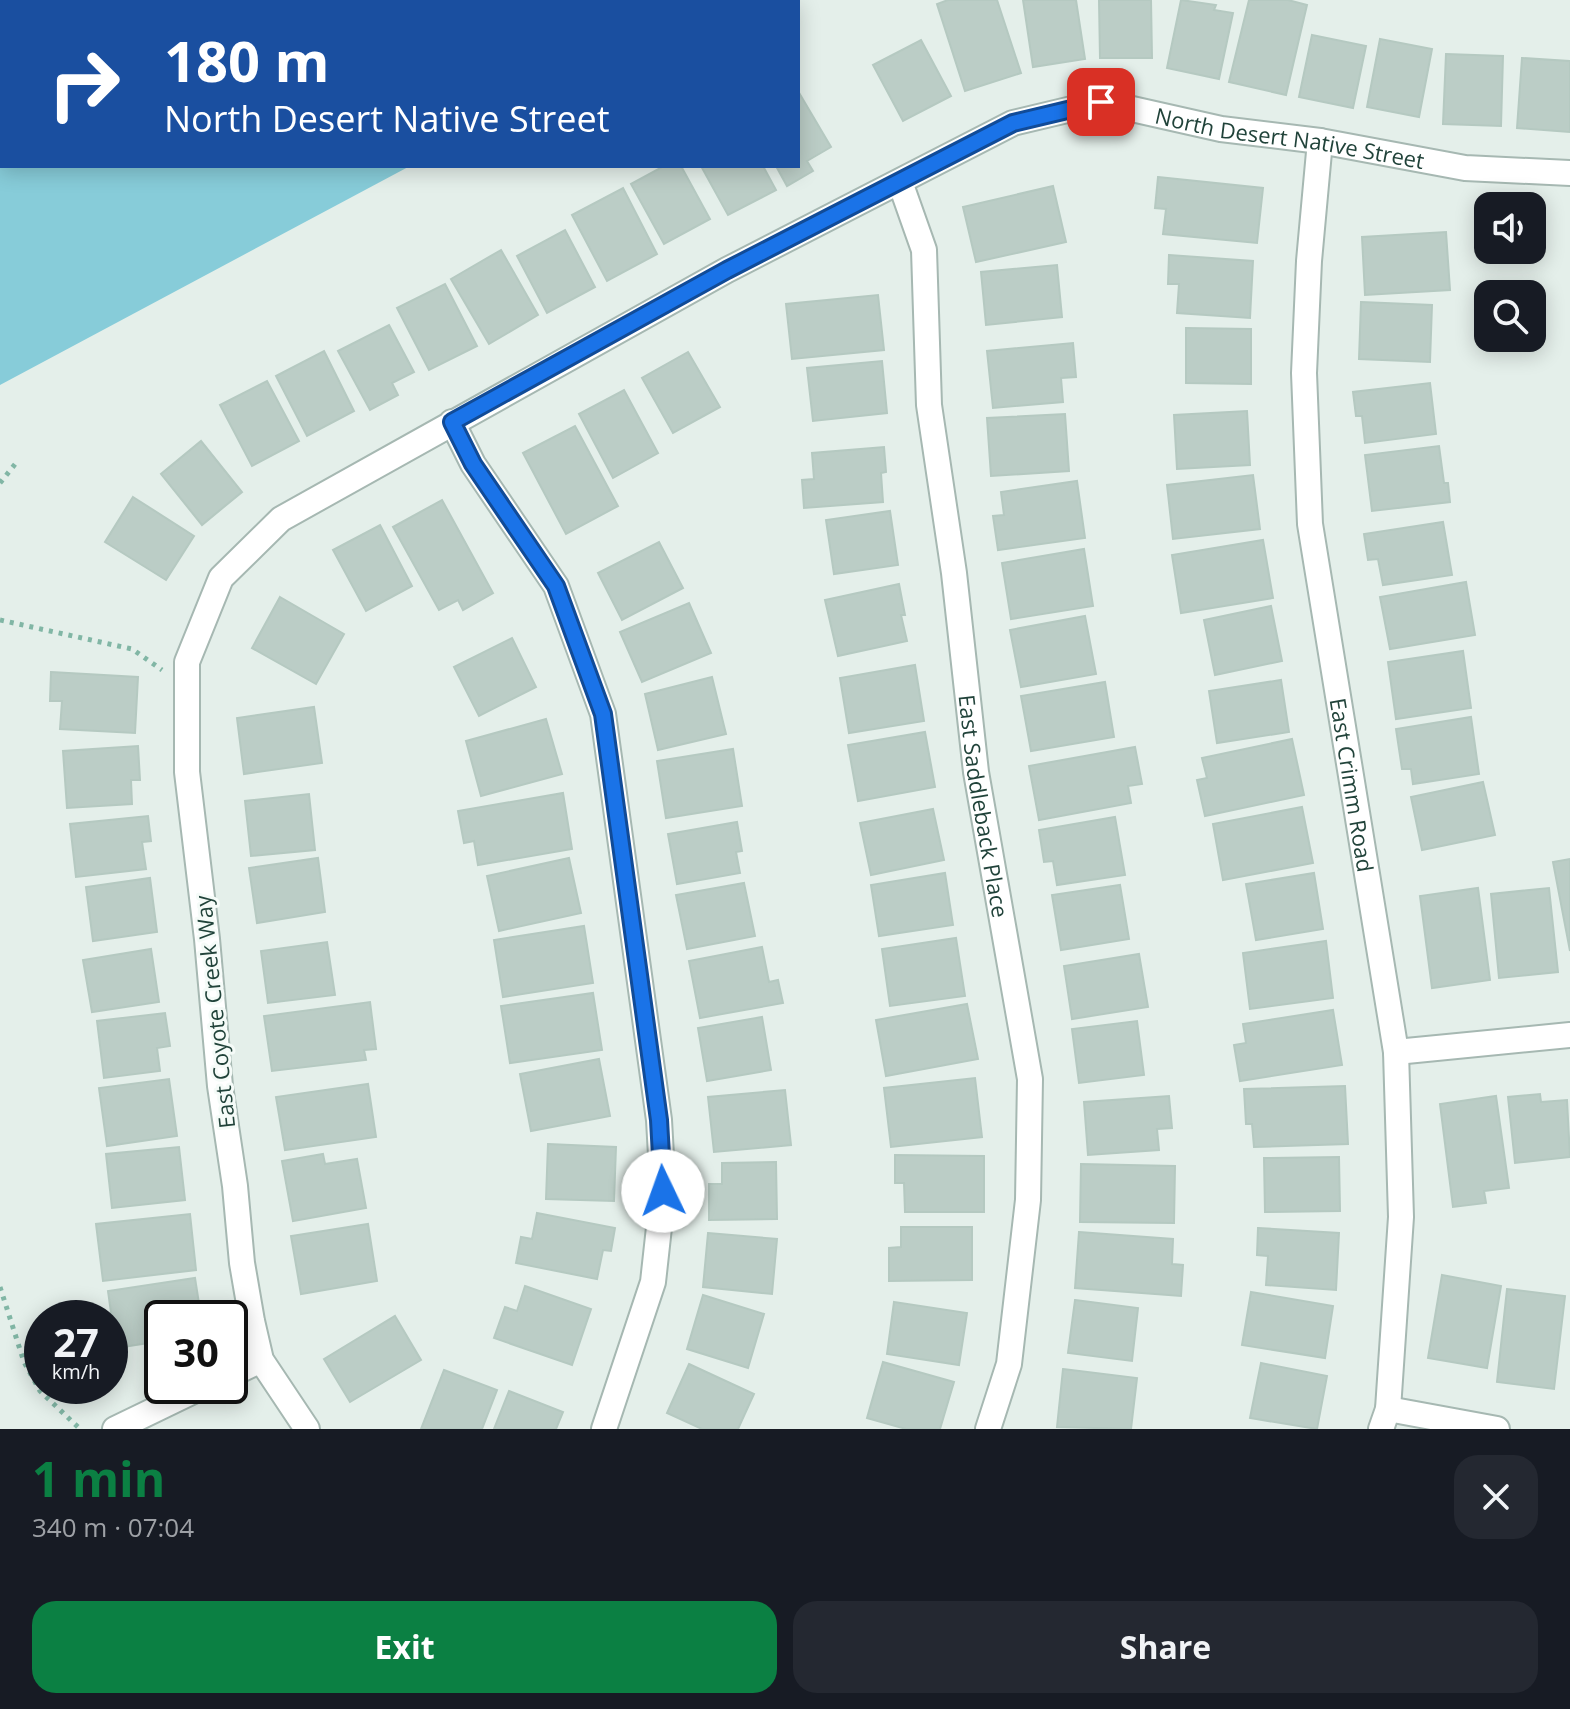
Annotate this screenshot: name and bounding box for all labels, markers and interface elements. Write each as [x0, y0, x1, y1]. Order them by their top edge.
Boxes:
text: 180 m [164, 22, 330, 98]
icon: right [32, 32, 136, 136]
pin [1067, 68, 1135, 136]
icon: arrive [1079, 80, 1123, 124]
text: North Desert Native Street [164, 94, 609, 143]
street label: North Desert Native Street [1153, 100, 1427, 175]
map controls [1474, 192, 1546, 352]
button: sound [1474, 192, 1546, 264]
button: search [1474, 280, 1546, 352]
street label: East Saddleback Place [953, 693, 1016, 920]
street label: East Crimm Road [1324, 696, 1381, 874]
street label: East Coyote Creek Way [187, 893, 241, 1130]
position arrow [621, 1149, 705, 1233]
speed limit sign: 30 [144, 1300, 248, 1404]
text: 27 [53, 1314, 99, 1369]
text: km/h [52, 1358, 100, 1385]
text: 1 min [32, 1446, 165, 1511]
button: close [1454, 1455, 1538, 1539]
text: 340 m · 07:04 [32, 1509, 194, 1545]
button: Exit [32, 1601, 777, 1693]
button: Share [793, 1601, 1538, 1693]

